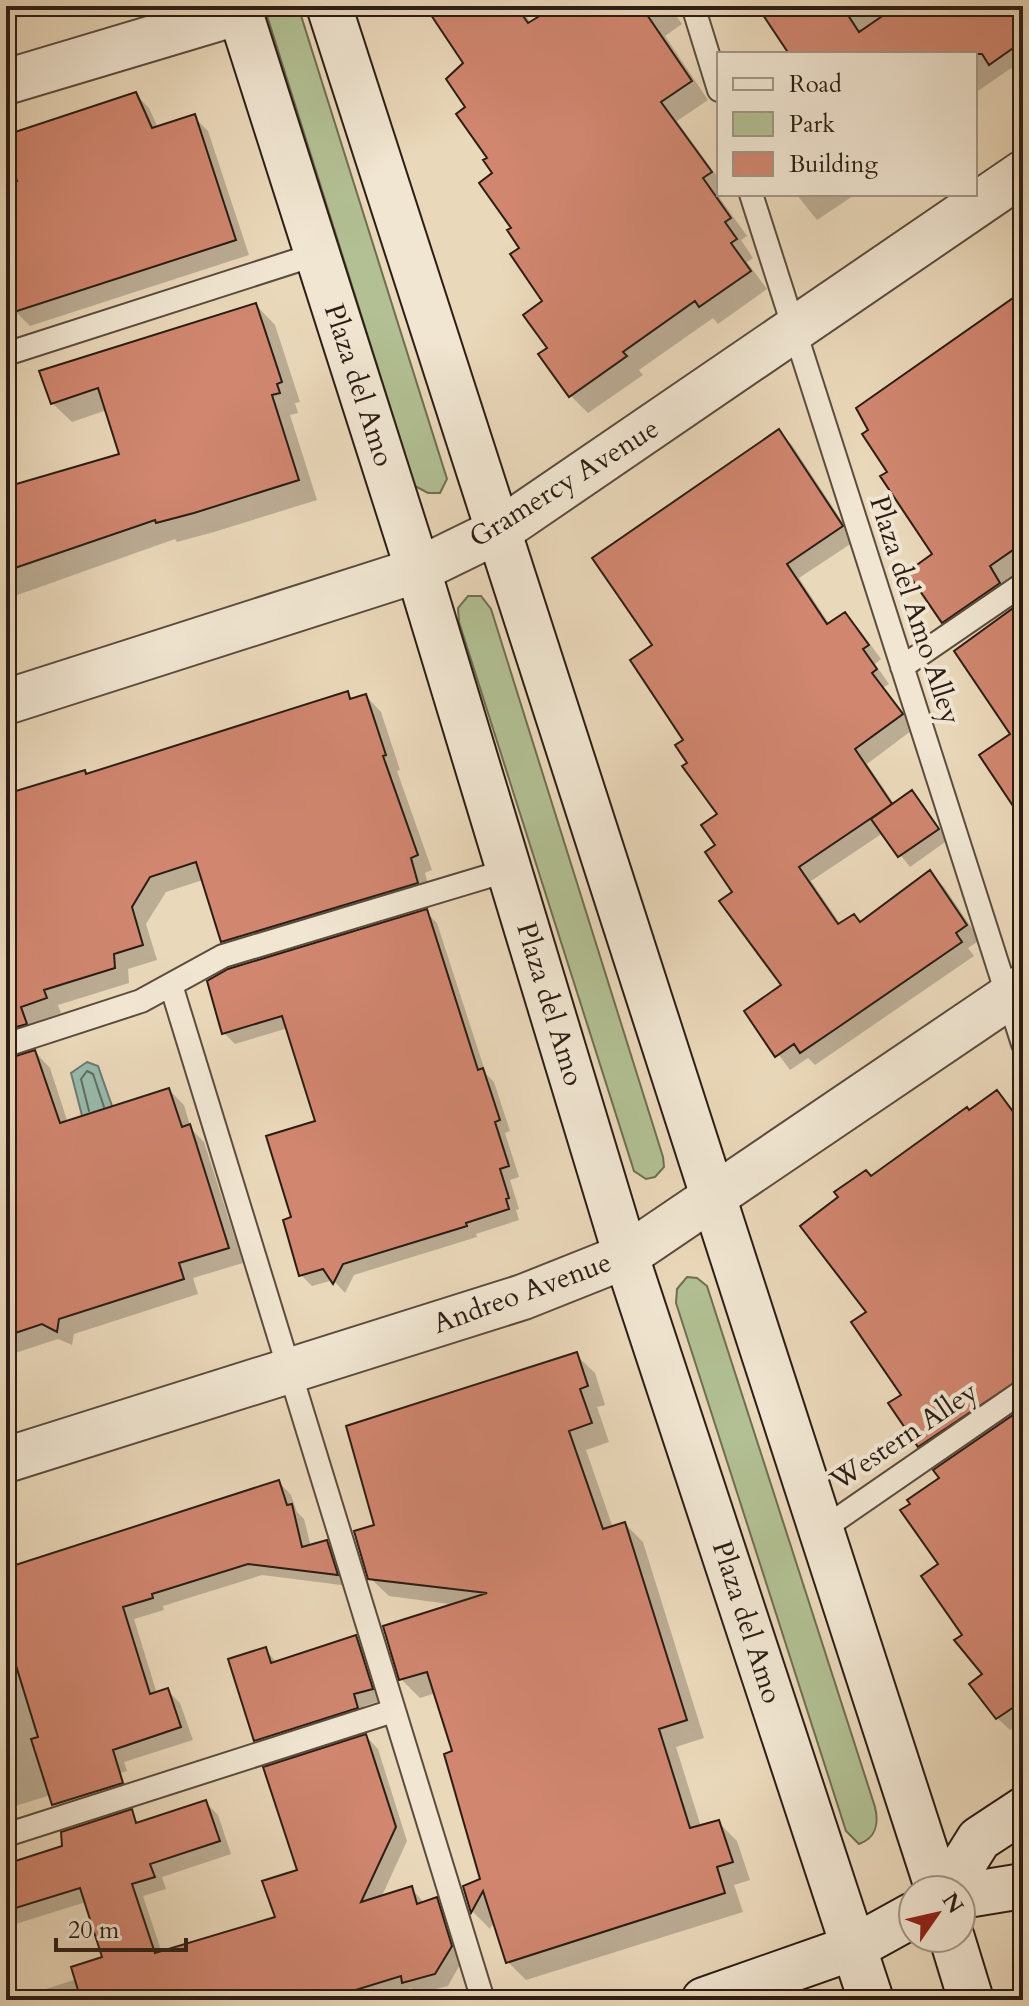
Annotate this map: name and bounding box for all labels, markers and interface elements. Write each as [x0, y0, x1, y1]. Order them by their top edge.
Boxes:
legend [717, 52, 977, 196]
text: Road [789, 68, 842, 101]
text: Park [789, 108, 835, 141]
text: Building [789, 148, 879, 181]
street label: Plaza del Amo [315, 299, 403, 471]
street label: Gramercy Avenue [462, 409, 666, 557]
street label: Plaza del Amo Alley [860, 491, 970, 729]
street label: Plaza del Amo [507, 918, 593, 1090]
street label: Andreo Avenue [428, 1243, 616, 1343]
street label: Western Alley [822, 1373, 985, 1500]
street label: Plaza del Amo [703, 1536, 791, 1708]
north arrow [897, 1874, 977, 1954]
text: N [935, 1887, 971, 1920]
scale bar [56, 1902, 186, 1952]
text: 20 m [68, 1914, 120, 1947]

